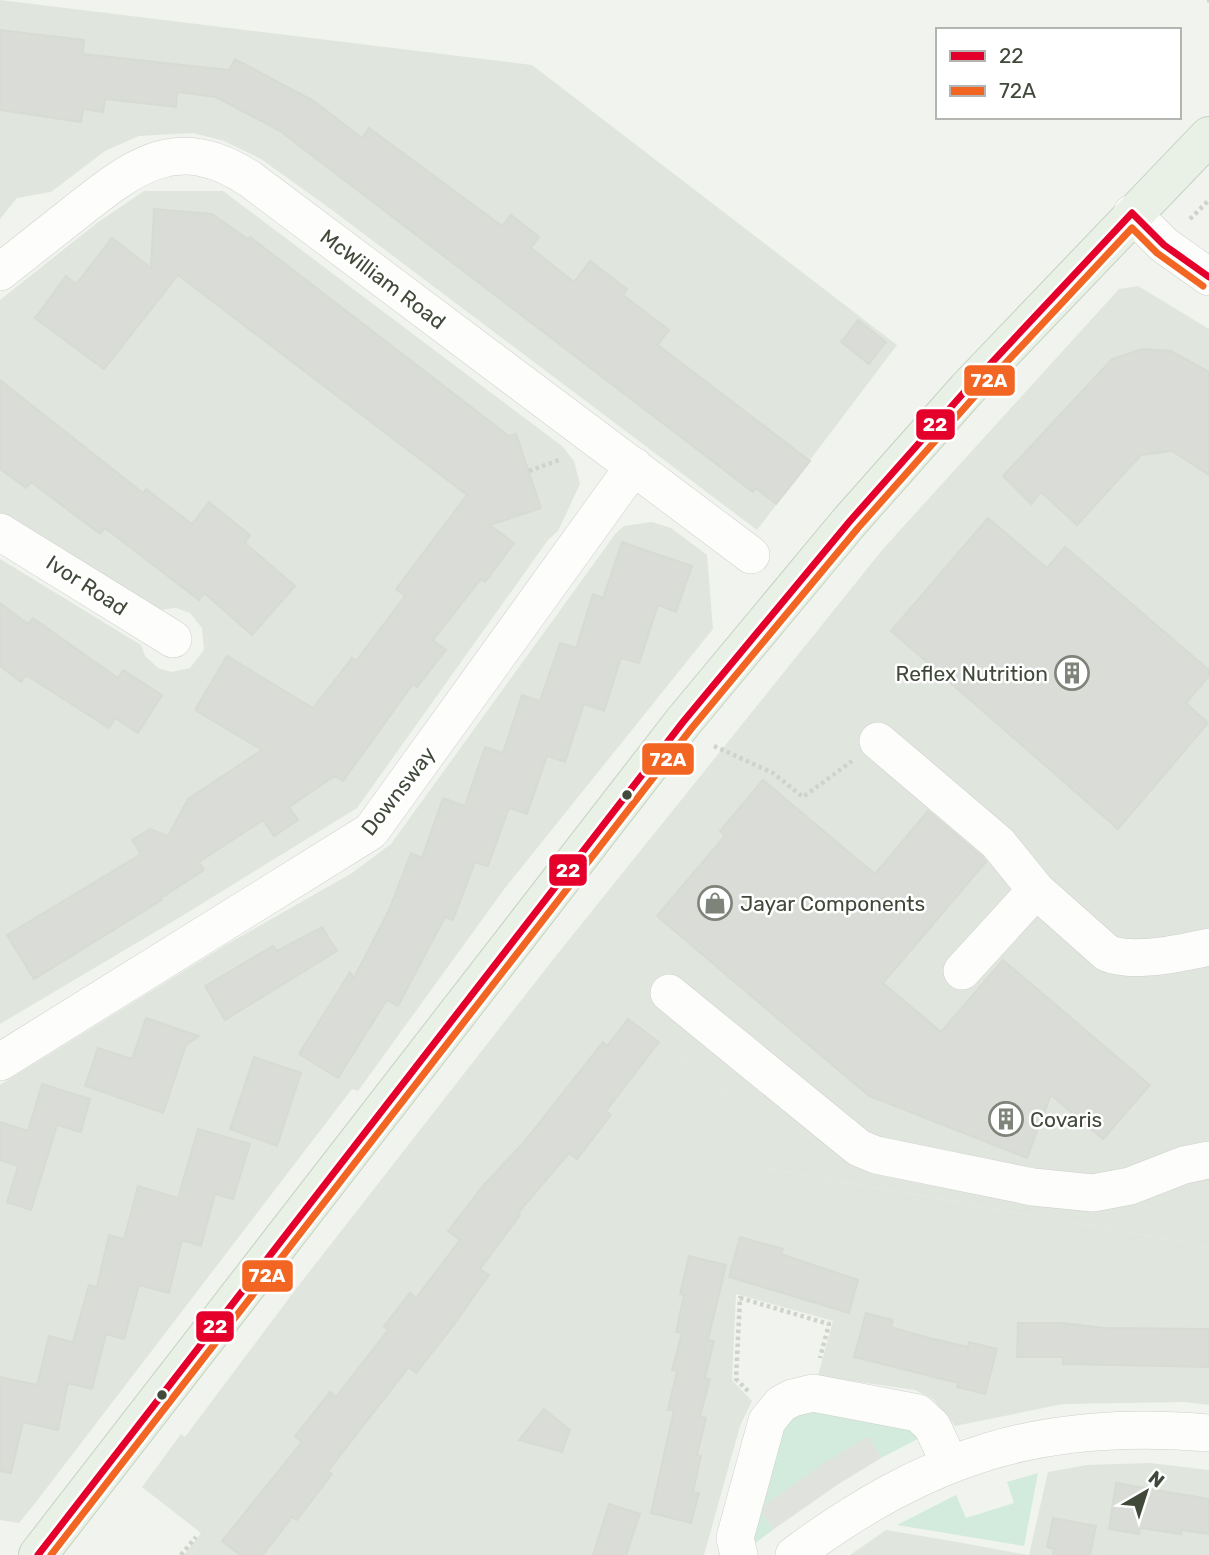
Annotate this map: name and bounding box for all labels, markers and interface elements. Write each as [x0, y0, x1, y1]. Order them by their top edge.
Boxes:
legend [936, 28, 1181, 119]
text: 22 [999, 43, 1024, 68]
text: 72A [999, 78, 1036, 103]
street label: McWilliam Road [315, 224, 451, 334]
line badge: 72A [963, 364, 1016, 397]
text: 72A [971, 369, 1008, 392]
line badge: 22 [915, 408, 956, 441]
text: 22 [923, 413, 947, 436]
street label: Ivor Road [42, 550, 132, 620]
building icon: Reflex Nutrition [1053, 654, 1091, 692]
place label: Reflex Nutrition [896, 661, 1048, 686]
street label: Downsway [356, 741, 441, 840]
line badge: 72A [641, 742, 695, 776]
text: 72A [650, 748, 687, 771]
unlabelled marker [620, 788, 634, 802]
line badge: 22 [548, 853, 588, 887]
text: 22 [556, 859, 580, 882]
shop icon: Jayar Components [696, 884, 734, 922]
place label: Jayar Components [740, 891, 925, 916]
building icon: Covaris [987, 1100, 1025, 1138]
place label: Covaris [1030, 1107, 1102, 1132]
line badge: 72A [241, 1259, 294, 1293]
text: 72A [249, 1264, 286, 1287]
line badge: 22 [195, 1310, 235, 1343]
text: 22 [203, 1315, 227, 1338]
unlabelled marker [155, 1388, 169, 1402]
north arrow [1111, 1457, 1181, 1527]
text: N [1144, 1466, 1169, 1492]

